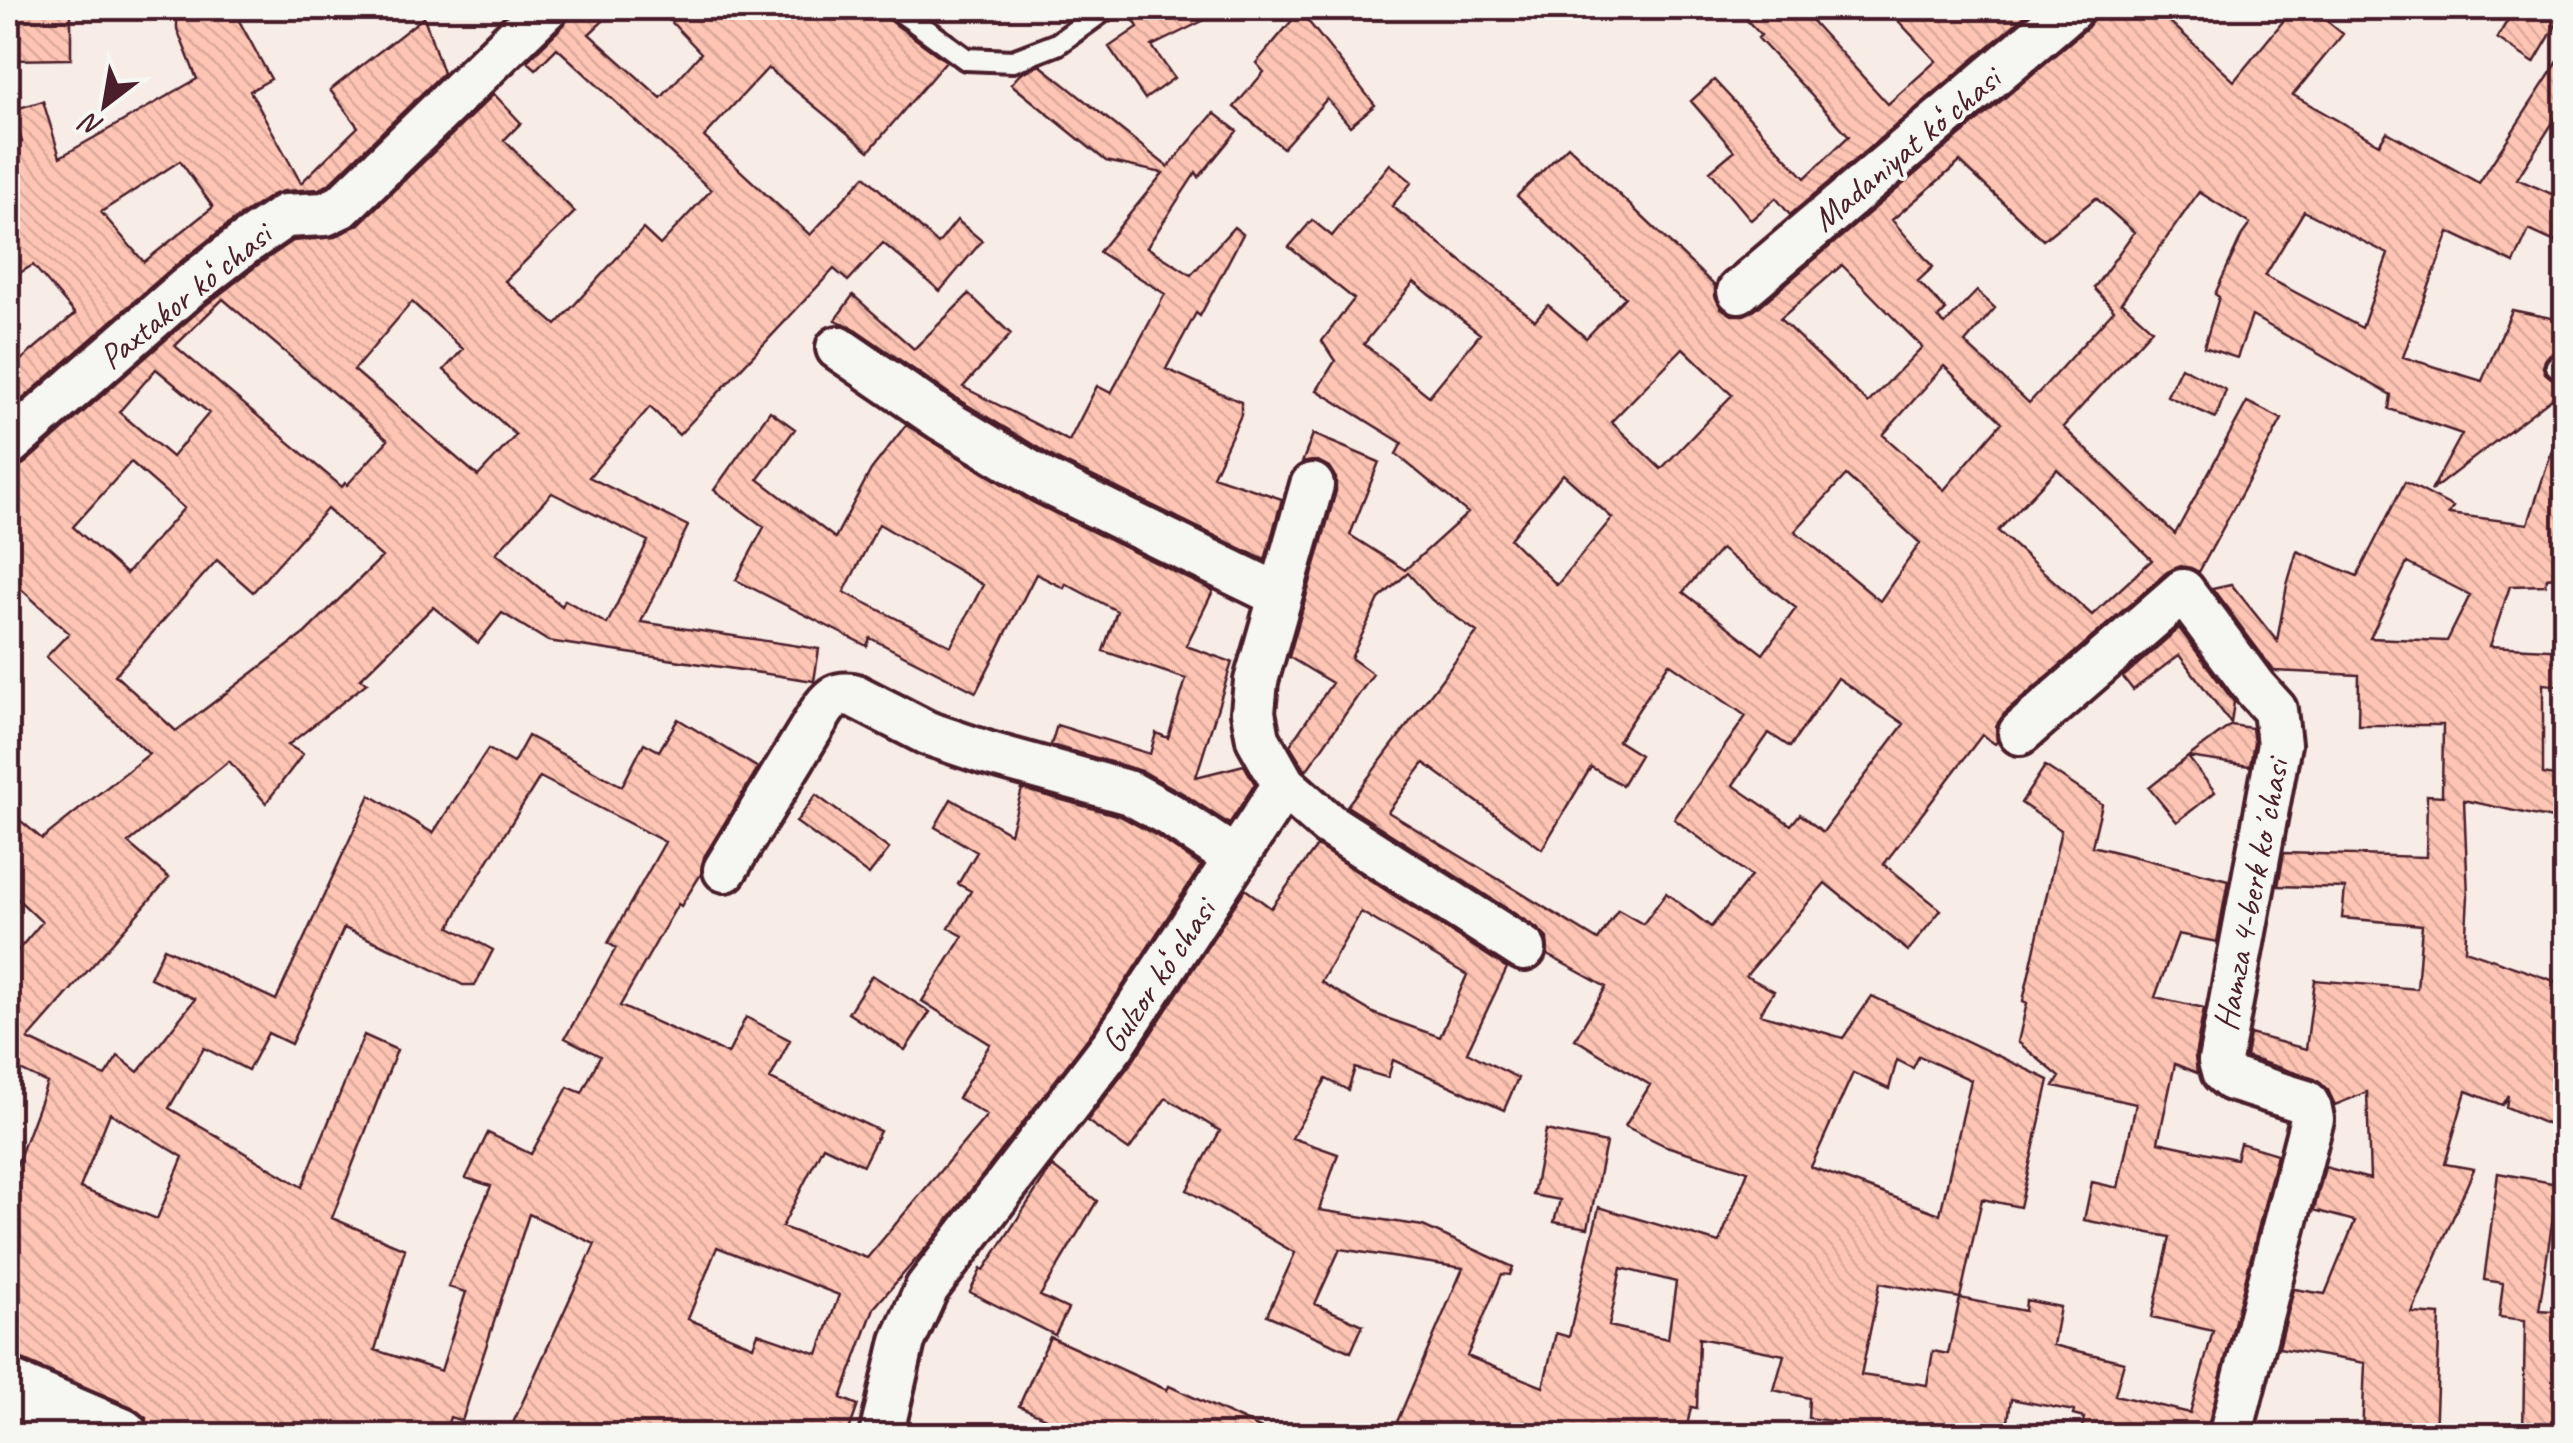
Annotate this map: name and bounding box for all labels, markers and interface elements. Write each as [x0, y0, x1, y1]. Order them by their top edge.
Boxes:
street label: Madaniyat koʻchasi [1802, 54, 2013, 241]
north arrow [55, 55, 155, 155]
text: N [72, 104, 109, 145]
street label: Paxtakor koʻchasi [90, 210, 284, 379]
street label: Hamza 4-berk koʼchasi [2203, 751, 2300, 1034]
street label: Gulzor koʻchasi [1090, 887, 1228, 1061]

